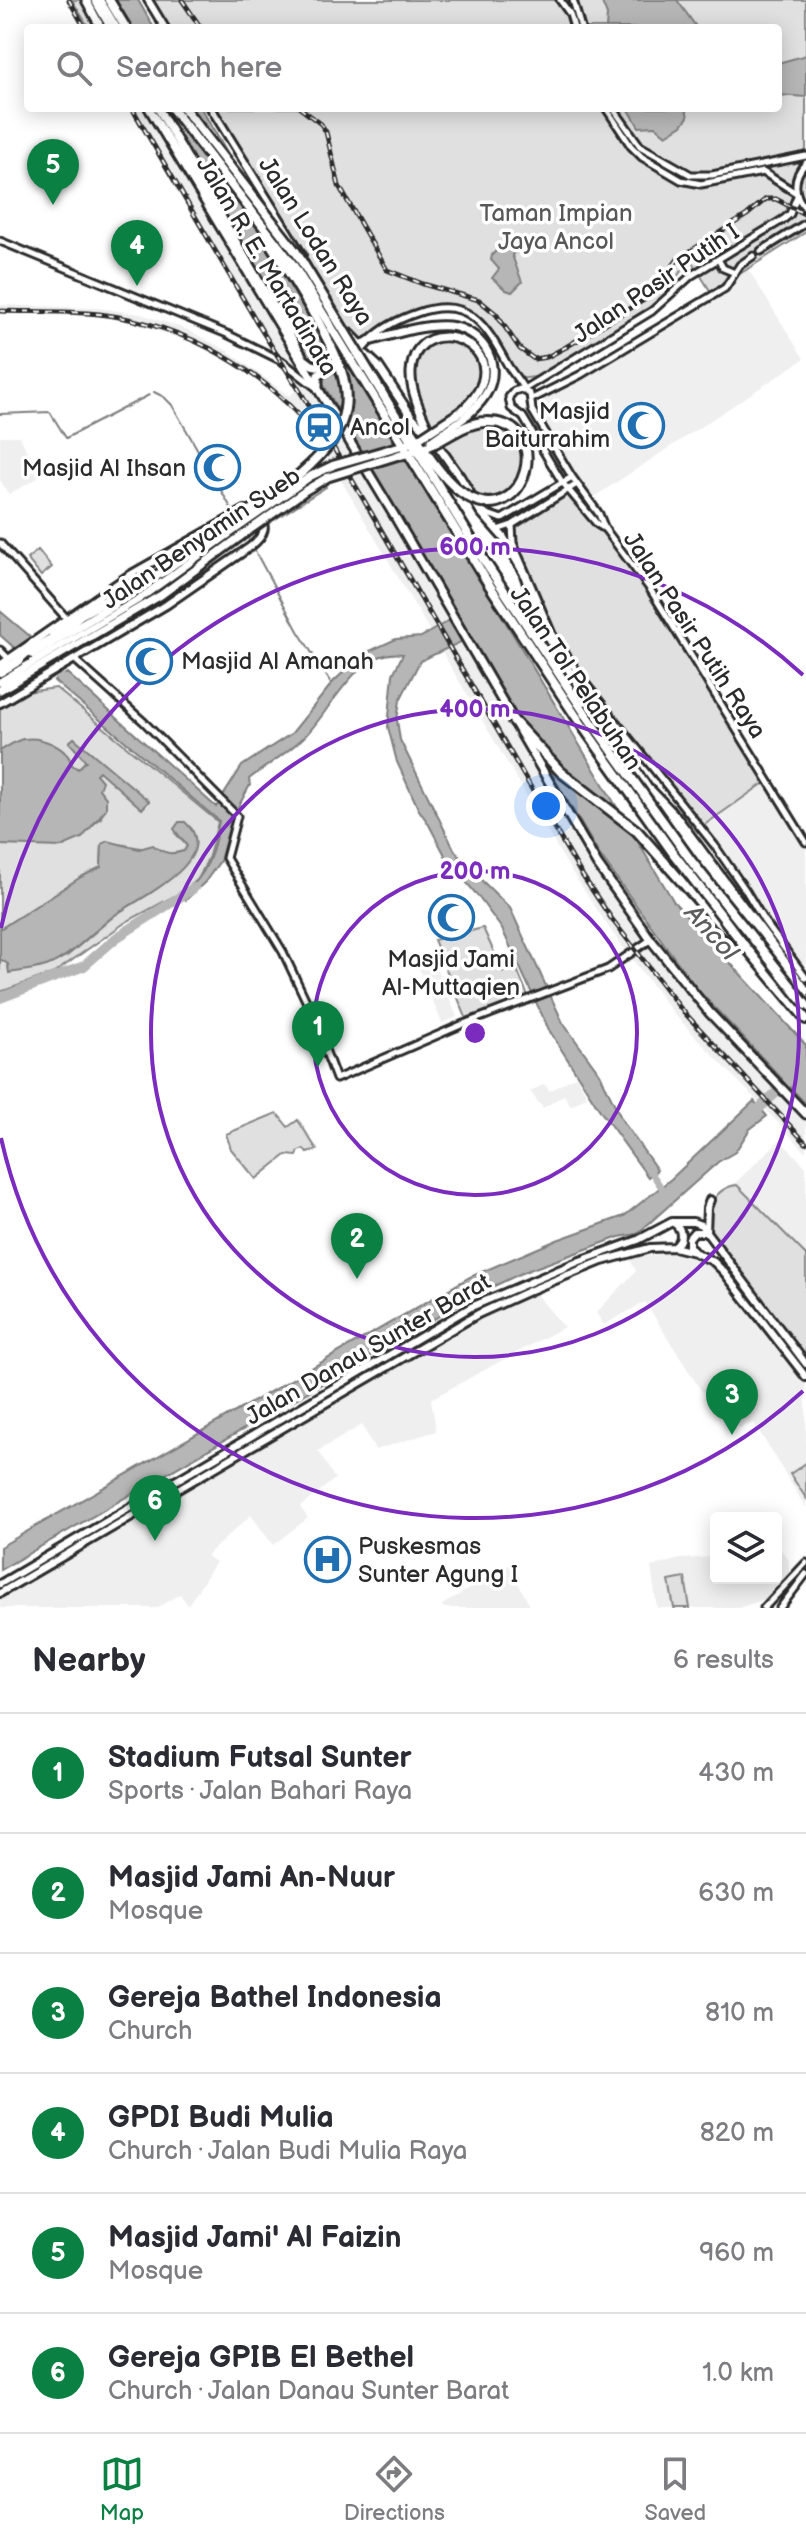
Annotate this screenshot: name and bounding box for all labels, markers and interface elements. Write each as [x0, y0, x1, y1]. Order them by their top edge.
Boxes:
search box [24, 24, 782, 112]
icon: search [52, 46, 96, 90]
text: Search here [116, 50, 282, 86]
pin: 5 [27, 139, 79, 205]
street label: Jalan R. E. Martadinata [190, 152, 343, 381]
street label: Jalan Lodan Raya [252, 152, 379, 331]
park label: Taman Impian Jaya Ancol [480, 199, 632, 256]
street label: Jalan Pasir Putih I [568, 217, 745, 350]
pin: 4 [111, 220, 163, 286]
place label: Masjid Baiturrahim [485, 397, 610, 454]
mosque icon: Masjid Baiturrahim [617, 401, 665, 449]
station icon: Ancol [295, 403, 343, 451]
place label: Ancol [350, 413, 410, 442]
mosque icon: Masjid Al Ihsan [193, 444, 241, 492]
place label: Masjid Al Ihsan [22, 454, 186, 483]
street label: Jalan Benyamin Sueb [97, 461, 306, 616]
street label: Jalan Pasir Putih Raya [617, 527, 772, 744]
text: 600 m [439, 533, 511, 562]
street label: Jalan Tol Pelabuhan [503, 581, 648, 776]
mosque icon: Masjid Al Amanah [126, 637, 174, 685]
place label: Masjid Al Amanah [181, 647, 374, 676]
text: 400 m [440, 695, 511, 724]
your location [526, 786, 566, 826]
text: 200 m [440, 857, 510, 886]
mosque icon: Masjid Jami Al-Muttaqien [427, 893, 475, 941]
water label: Ancol [676, 897, 745, 968]
place label: Masjid Jami Al-Muttaqien [382, 945, 520, 1002]
pin: 1 [292, 1001, 344, 1067]
centre of rings [461, 1019, 489, 1047]
pin: 2 [331, 1213, 383, 1279]
street label: Jalan Danau Sunter Barat [241, 1267, 497, 1432]
pin: 3 [706, 1369, 758, 1435]
pin: 6 [129, 1475, 181, 1541]
map controls [710, 1512, 782, 1584]
button: layers [710, 1512, 782, 1584]
place label: Puskesmas Sunter Agung I [358, 1532, 518, 1589]
hospital icon: Puskesmas Sunter Agung I [303, 1536, 351, 1584]
text: Nearby [32, 1640, 146, 1681]
text: 6 results [673, 1645, 774, 1676]
text: Stadium Futsal Sunter [108, 1740, 412, 1776]
text: 1 [53, 1758, 63, 1789]
text: 430 m [698, 1758, 774, 1789]
text: Sports · Jalan Bahari Raya [108, 1776, 412, 1807]
text: Masjid Jami An-Nuur [108, 1860, 395, 1896]
text: 2 [50, 1878, 66, 1909]
text: 630 m [698, 1878, 774, 1909]
text: Mosque [108, 1896, 203, 1927]
text: Gereja Bathel Indonesia [108, 1980, 442, 2016]
text: 3 [50, 1998, 66, 2029]
text: 810 m [705, 1998, 774, 2029]
text: Church [108, 2016, 192, 2047]
text: GPDI Budi Mulia [108, 2100, 334, 2136]
text: 4 [50, 2118, 66, 2149]
text: 820 m [700, 2118, 774, 2149]
text: Church · Jalan Budi Mulia Raya [108, 2136, 467, 2167]
text: Masjid Jami' Al Faizin [108, 2220, 401, 2256]
text: 5 [50, 2238, 66, 2269]
text: 960 m [699, 2238, 774, 2269]
text: Mosque [108, 2256, 203, 2287]
text: Gereja GPIB El Bethel [108, 2340, 414, 2376]
text: 6 [50, 2358, 66, 2389]
text: 1.0 km [702, 2358, 774, 2389]
text: Church · Jalan Danau Sunter Barat [108, 2376, 509, 2407]
tab: Map [100, 2452, 144, 2527]
tab: Directions [344, 2452, 445, 2527]
tab: Saved [644, 2452, 706, 2527]

